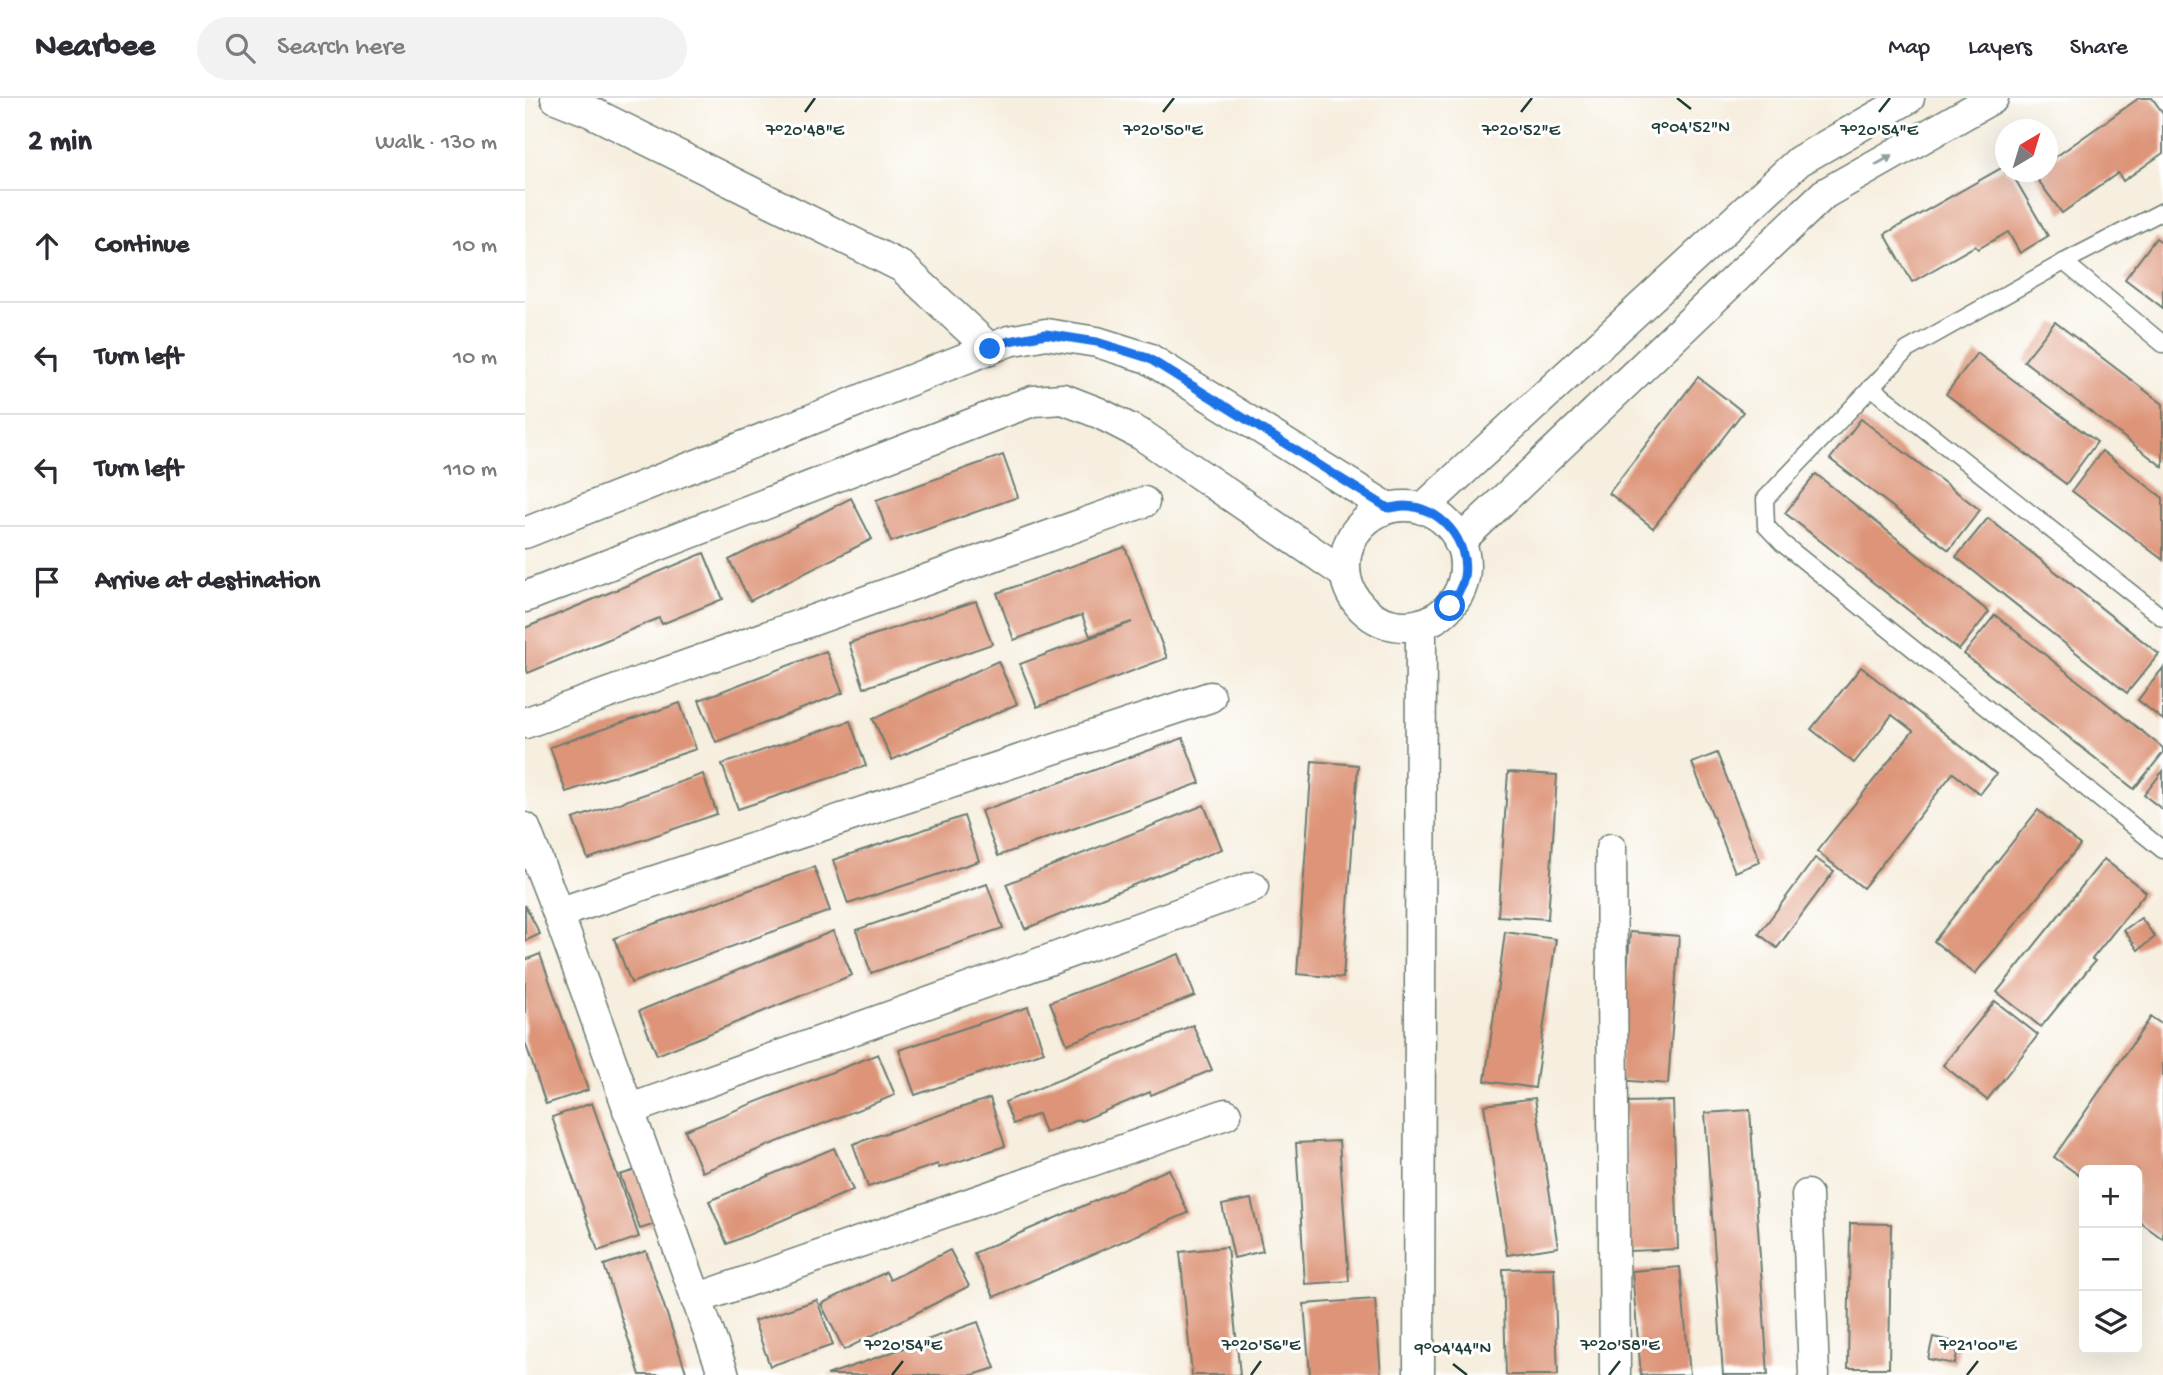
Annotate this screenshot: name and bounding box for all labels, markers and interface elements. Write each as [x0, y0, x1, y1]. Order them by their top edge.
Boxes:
search box [197, 17, 687, 80]
text: Nearbee [35, 29, 155, 67]
icon: search [221, 29, 259, 67]
text: Search here [277, 33, 405, 64]
text: Map [1888, 34, 1930, 63]
text: Layers [1968, 34, 2032, 63]
text: Share [2070, 34, 2128, 63]
text: 9°04'52"N [1651, 118, 1730, 139]
north arrow [1995, 119, 2058, 182]
text: 7°20'48"E [765, 121, 845, 142]
text: 7°20'50"E [1122, 121, 1204, 142]
text: 7°20'52"E [1481, 121, 1561, 142]
text: 7°20'54"E [1839, 121, 1919, 142]
text: 2 min [28, 126, 92, 161]
text: Walk · 130 m [375, 130, 497, 157]
one-way arrow [1874, 154, 1893, 166]
icon: ahead [28, 227, 66, 265]
text: Continue [95, 231, 189, 262]
text: 10 m [453, 233, 497, 260]
route end [974, 333, 1005, 364]
icon: left [28, 339, 66, 377]
text: Turn left [95, 343, 183, 374]
text: 10 m [453, 345, 497, 372]
icon: left [28, 451, 66, 489]
text: Turn left [95, 455, 183, 486]
text: 110 m [444, 457, 497, 484]
icon: arrive [28, 563, 66, 601]
text: Arrive at destination [95, 567, 320, 598]
route start [1434, 590, 1465, 621]
map controls [2079, 1165, 2142, 1354]
button: + [2079, 1165, 2142, 1228]
button: − [2079, 1228, 2142, 1291]
button: layers [2079, 1291, 2142, 1354]
text: 7°20'54"E [863, 1336, 943, 1357]
text: 7°20'56"E [1221, 1336, 1301, 1357]
text: 7°20'58"E [1579, 1336, 1660, 1357]
text: 7°21'00"E [1938, 1336, 2017, 1357]
text: 9°04'44"N [1414, 1339, 1491, 1360]

